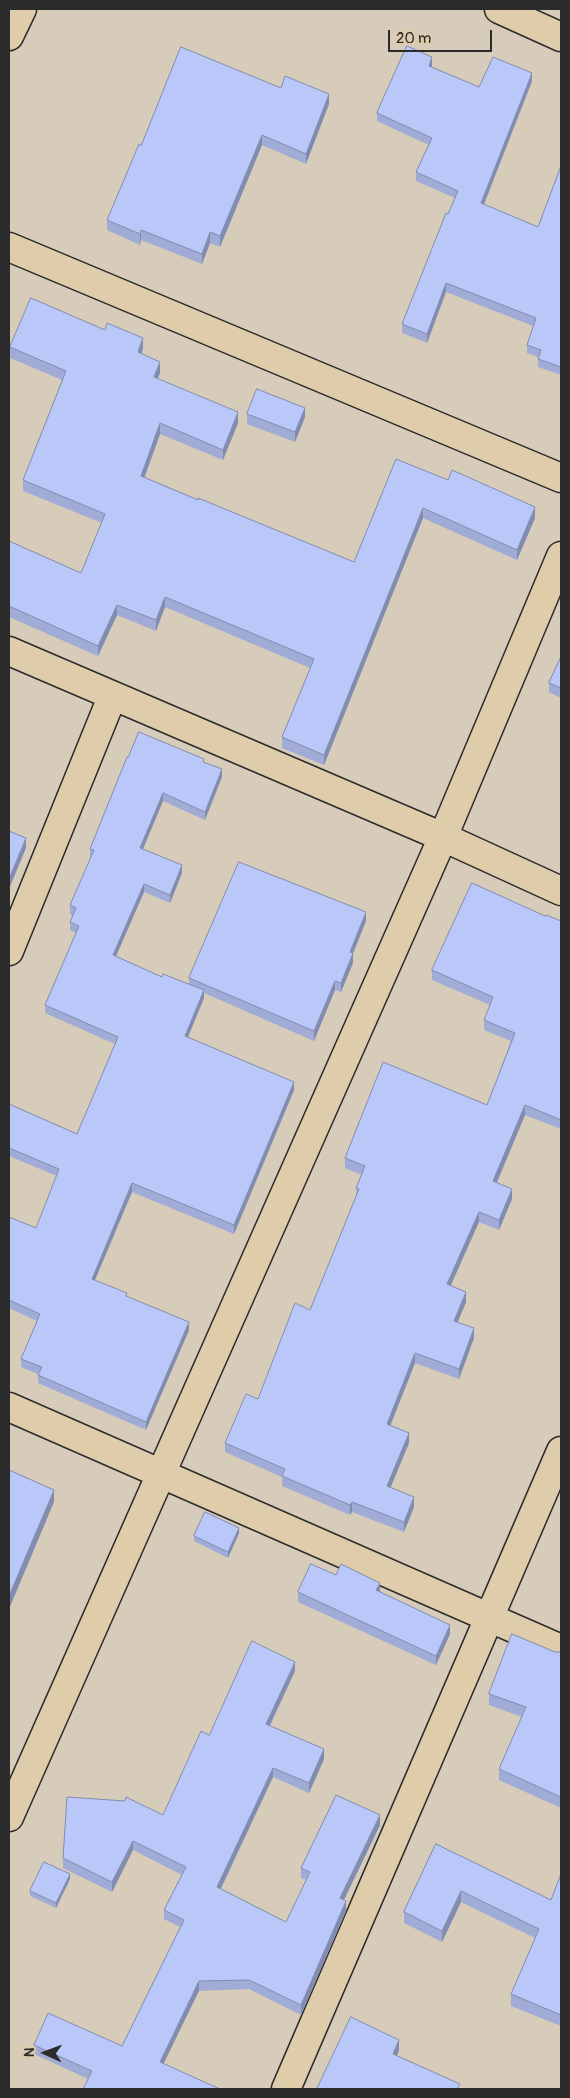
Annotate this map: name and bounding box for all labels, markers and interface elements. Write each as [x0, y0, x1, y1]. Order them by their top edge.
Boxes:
scale bar [390, 20, 494, 52]
text: 20 m [396, 29, 431, 48]
north arrow [20, 2028, 70, 2078]
text: N [21, 2047, 38, 2057]

